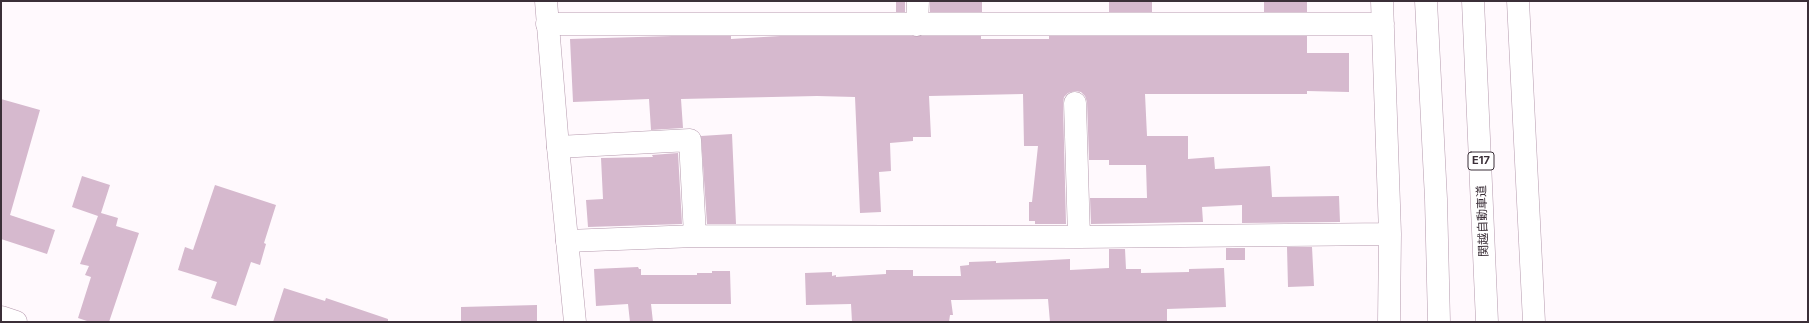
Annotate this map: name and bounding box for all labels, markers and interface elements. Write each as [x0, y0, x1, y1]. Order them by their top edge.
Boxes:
road number: E17 [1468, 152, 1494, 170]
street label: 関越自動車道 [1475, 185, 1491, 257]

